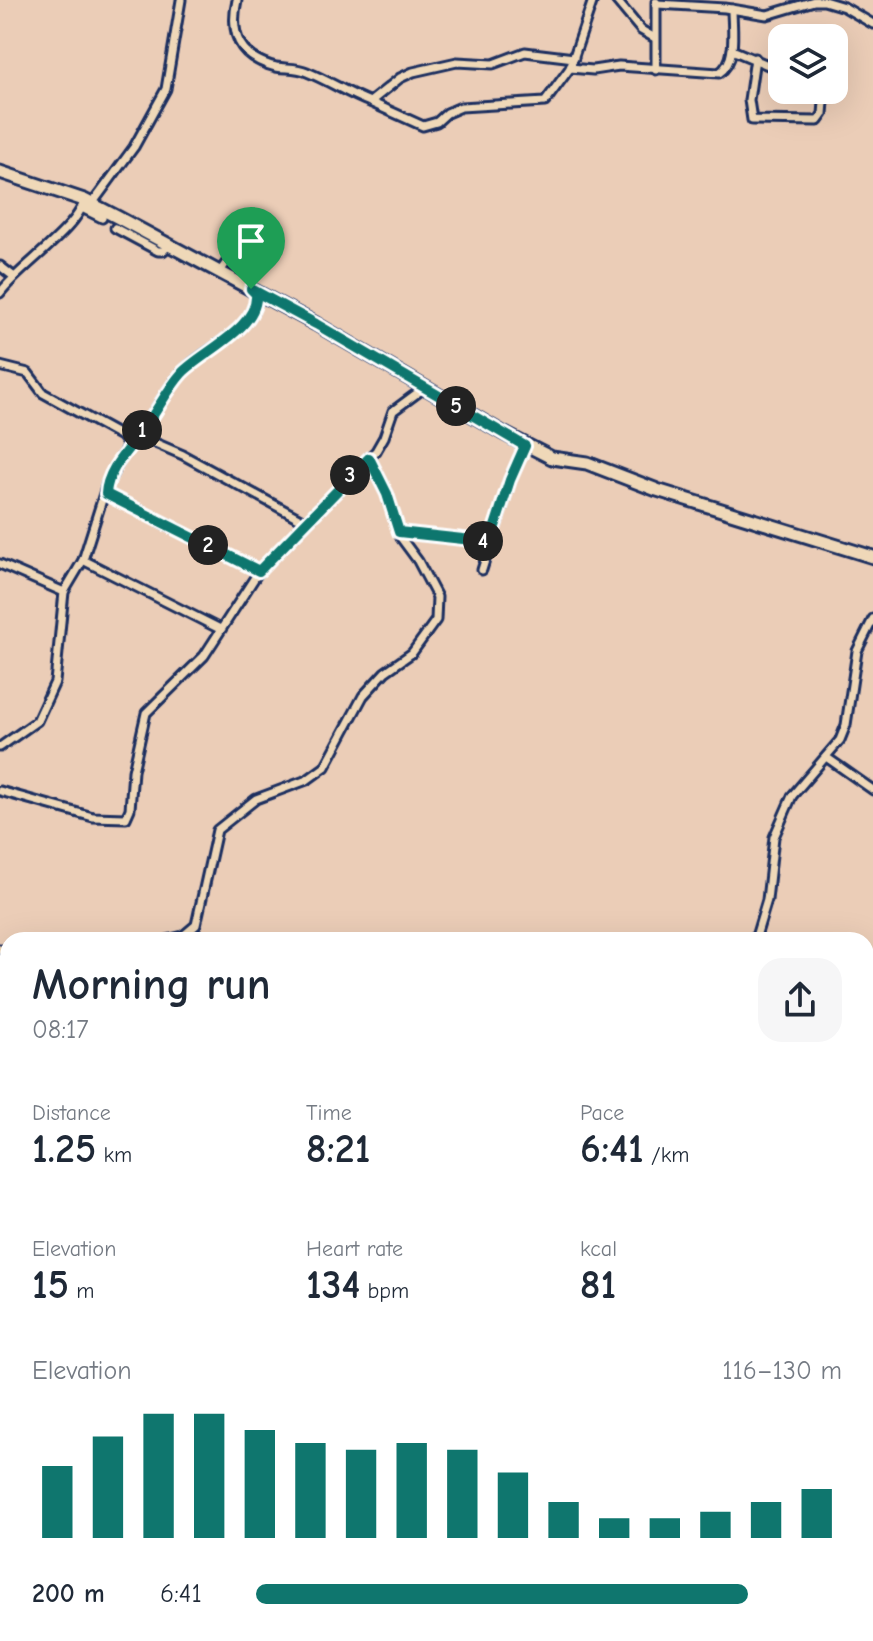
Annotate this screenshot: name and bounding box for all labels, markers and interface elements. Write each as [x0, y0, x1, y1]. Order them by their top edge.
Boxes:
map controls [768, 24, 848, 104]
button: layers [768, 24, 848, 104]
pin [217, 207, 285, 289]
icon: arrive [229, 219, 273, 263]
pin: 5 [436, 386, 476, 426]
text: 5 [450, 393, 462, 419]
pin: 1 [122, 410, 162, 450]
text: 1 [138, 417, 146, 443]
pin: 3 [330, 455, 370, 495]
text: 3 [345, 462, 355, 488]
pin: 4 [463, 521, 503, 561]
pin: 2 [188, 525, 228, 565]
text: 4 [478, 528, 488, 554]
text: 2 [203, 532, 213, 558]
button: share [758, 958, 842, 1042]
text: Morning run [32, 959, 271, 1010]
text: 08:17 [32, 1015, 89, 1045]
text: Distance [32, 1100, 111, 1126]
text: Time [306, 1100, 352, 1126]
text: Pace [580, 1100, 624, 1126]
text: 1.25 [32, 1126, 96, 1172]
text: 8:21 [306, 1126, 370, 1172]
text: 6:41 [580, 1126, 644, 1172]
text: km [96, 1142, 132, 1168]
text: /km [644, 1142, 689, 1168]
text: Elevation [32, 1236, 116, 1262]
text: Heart rate [306, 1236, 403, 1262]
text: kcal [580, 1236, 617, 1262]
text: 15 [32, 1262, 69, 1308]
text: 134 [306, 1262, 360, 1308]
text: 81 [580, 1262, 616, 1308]
text: m [69, 1278, 95, 1304]
text: bpm [360, 1278, 409, 1304]
text: Elevation [32, 1356, 132, 1386]
text: 116–130 m [722, 1356, 842, 1386]
text: 200 m [32, 1579, 105, 1609]
text: 6:41 [160, 1579, 202, 1609]

